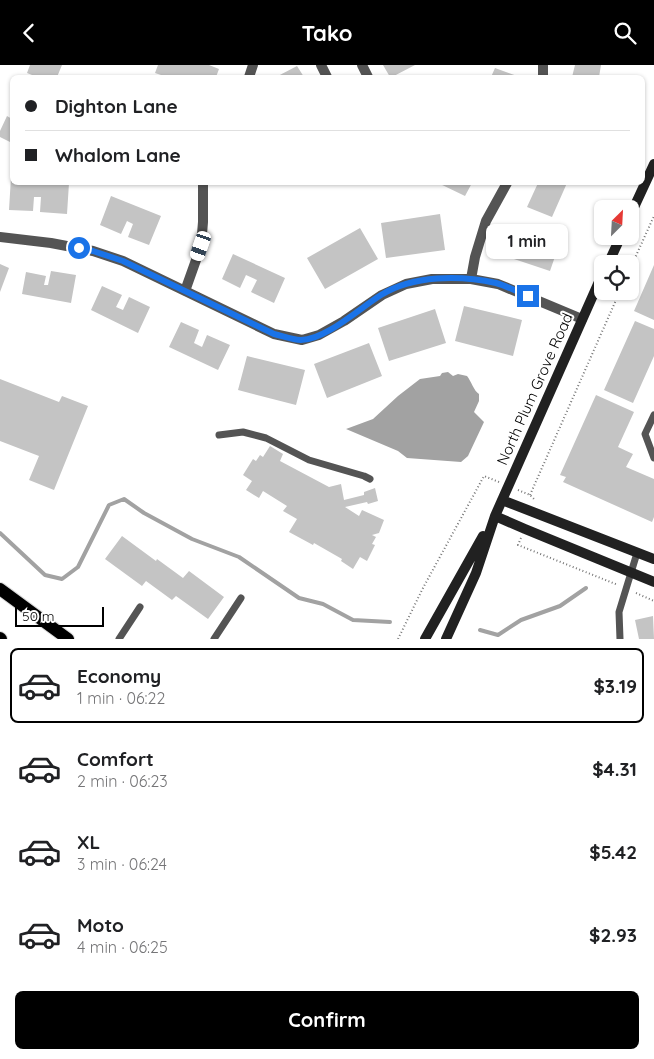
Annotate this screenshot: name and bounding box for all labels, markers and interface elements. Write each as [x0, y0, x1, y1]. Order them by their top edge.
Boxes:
icon: back [15, 19, 43, 47]
text: Tako [301, 19, 353, 47]
icon: search [611, 19, 639, 47]
text: Dighton Lane [55, 94, 178, 118]
text: Whalom Lane [55, 143, 181, 167]
north arrow [594, 200, 639, 245]
map controls [594, 200, 639, 300]
callout: 1 min [487, 223, 569, 259]
car [189, 229, 212, 263]
text: 1 min [508, 231, 546, 251]
route start [68, 237, 90, 259]
button: locate [594, 255, 639, 300]
route end [517, 285, 539, 307]
street label: North Plum Grove Road [492, 310, 577, 468]
scale bar [15, 604, 104, 627]
text: 50 m [22, 607, 55, 625]
icon: car [17, 663, 62, 708]
text: Economy [77, 664, 161, 688]
text: $3.19 [593, 674, 637, 698]
text: 1 min · 06:22 [77, 688, 165, 708]
icon: car [17, 746, 62, 791]
text: Comfort [77, 747, 154, 771]
text: $4.31 [592, 757, 637, 781]
text: 2 min · 06:23 [77, 771, 168, 791]
icon: car [17, 829, 62, 874]
text: XL [77, 830, 100, 854]
text: $5.42 [589, 840, 637, 864]
text: 3 min · 06:24 [77, 854, 167, 874]
icon: car [17, 912, 62, 957]
text: Moto [77, 913, 124, 937]
text: $2.93 [589, 923, 637, 947]
text: 4 min · 06:25 [77, 937, 168, 957]
button: Confirm [15, 991, 639, 1049]

